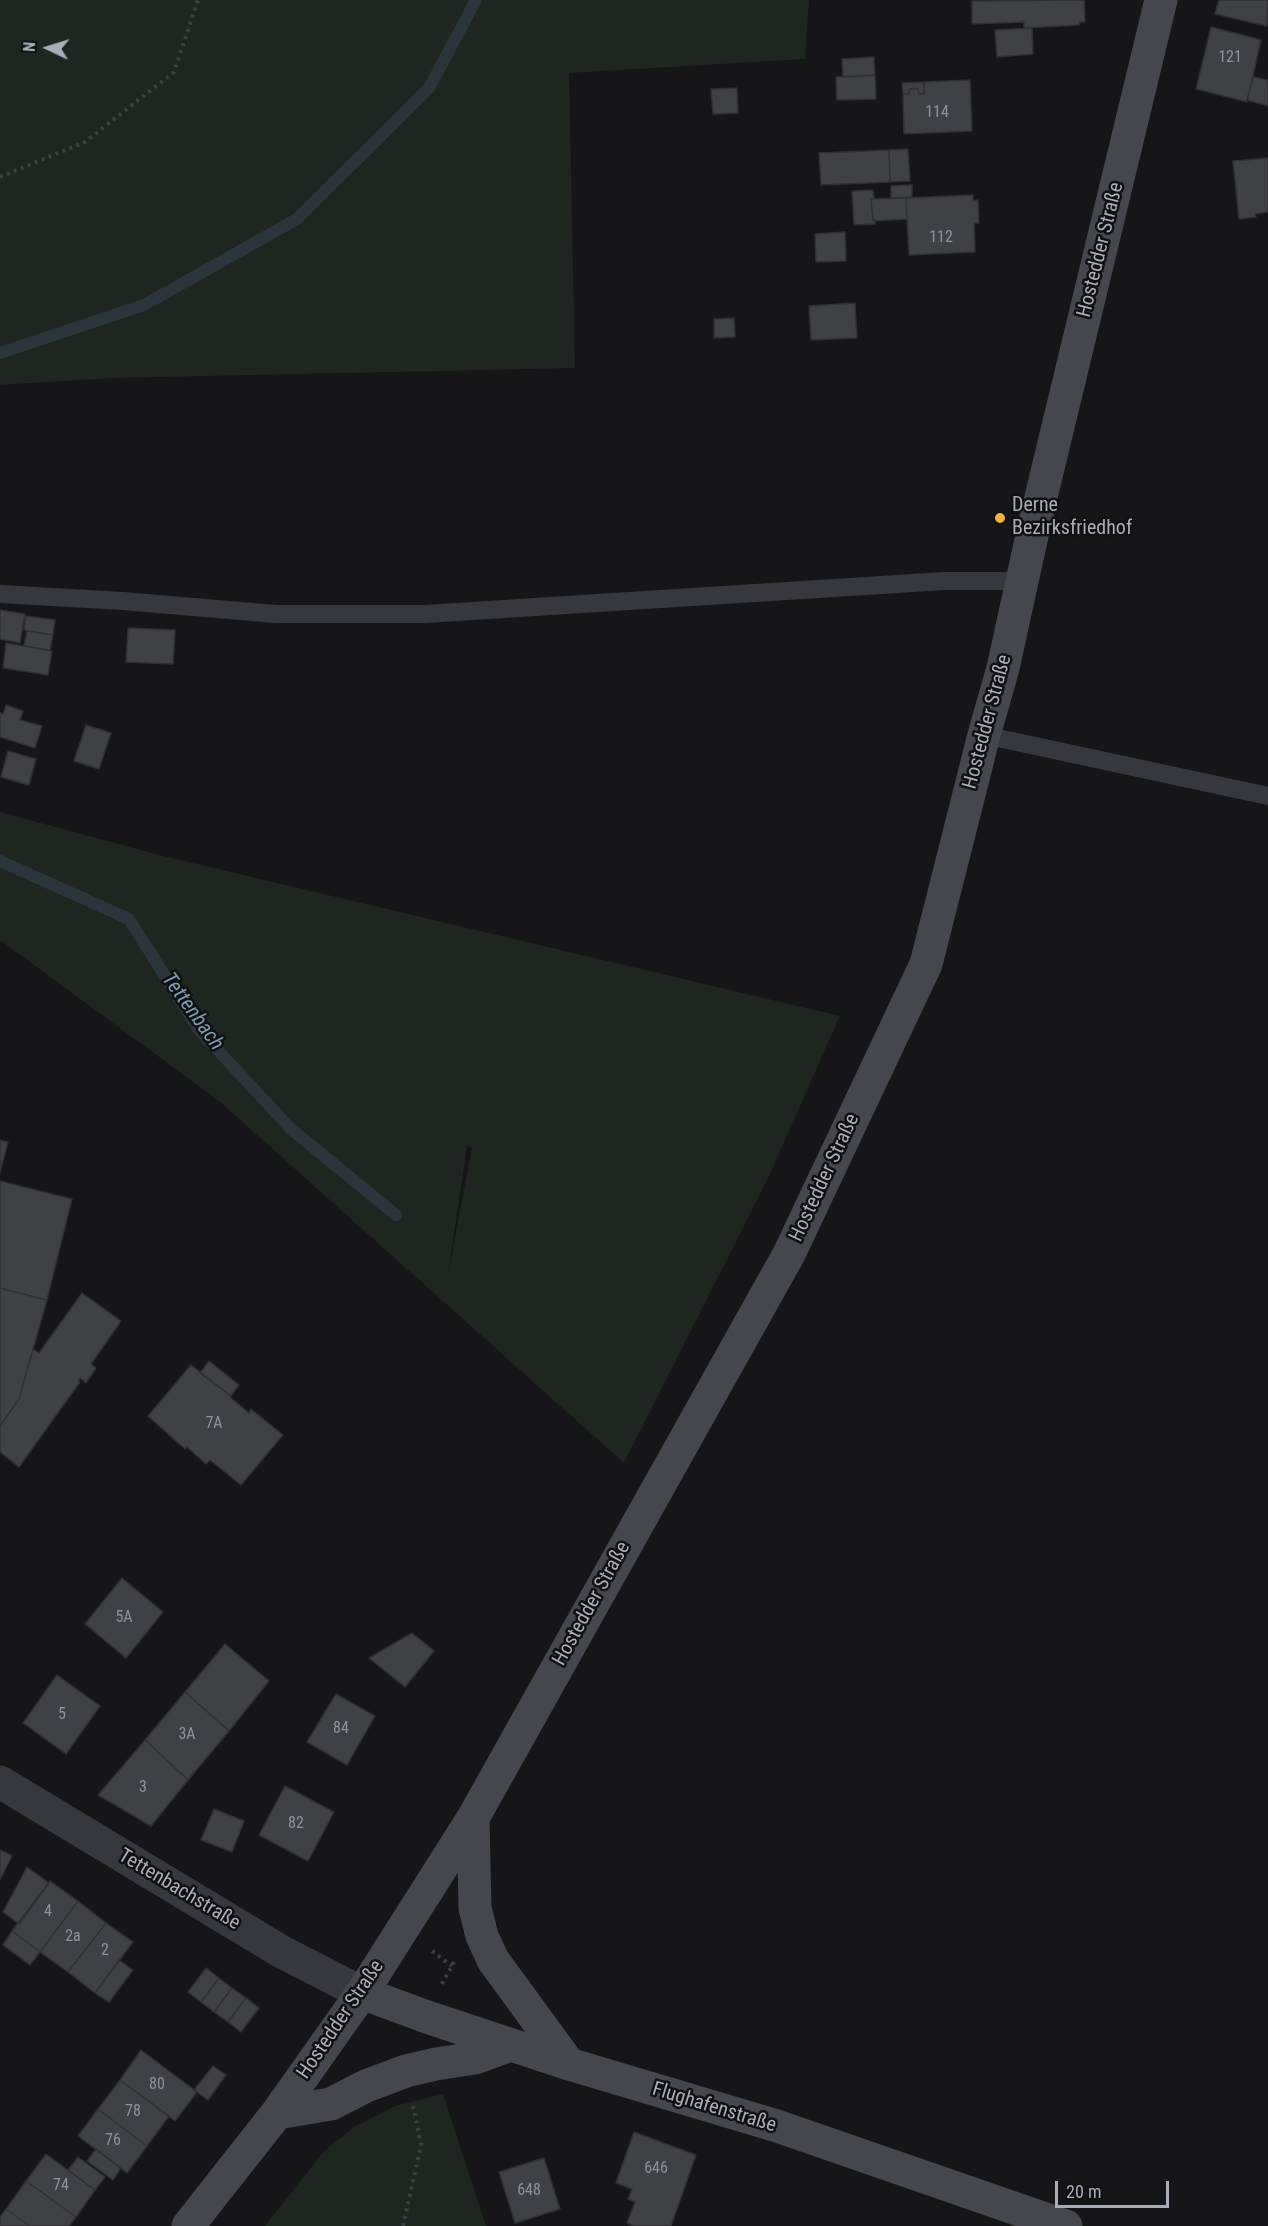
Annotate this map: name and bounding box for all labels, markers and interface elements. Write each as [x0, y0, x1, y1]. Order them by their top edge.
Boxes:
north arrow [18, 18, 78, 78]
text: N [20, 41, 39, 52]
house number: 121 [1218, 48, 1242, 68]
house number: 114 [925, 103, 949, 123]
street label: Hostedder Straße [1073, 180, 1129, 320]
house number: 112 [929, 228, 953, 248]
place label: Derne Bezirksfriedhof [1012, 494, 1132, 541]
marker: Derne Bezirksfriedhof [993, 511, 1007, 525]
street label: Hostedder Straße [959, 652, 1017, 792]
water label: Tettenbach [155, 968, 229, 1056]
street label: Hostedder Straße [785, 1110, 865, 1246]
house number: 7A [205, 1414, 223, 1434]
street label: Hostedder Straße [548, 1538, 636, 1670]
house number: 5A [115, 1608, 133, 1628]
house number: 5 [58, 1705, 66, 1725]
house number: 84 [333, 1719, 349, 1739]
house number: 3A [178, 1725, 196, 1745]
house number: 3 [139, 1778, 147, 1798]
house number: 82 [288, 1814, 304, 1834]
street label: Tettenbachstraße [114, 1844, 244, 1936]
house number: 4 [44, 1902, 52, 1922]
house number: 2a [65, 1927, 81, 1947]
house number: 2 [101, 1941, 109, 1961]
street label: Hostedder Straße [292, 1956, 390, 2084]
house number: 80 [149, 2075, 165, 2095]
street label: Flughafenstraße [649, 2078, 779, 2138]
house number: 78 [125, 2102, 141, 2122]
house number: 76 [105, 2131, 121, 2151]
house number: 646 [644, 2159, 668, 2179]
scale bar [1058, 2169, 1172, 2207]
house number: 74 [53, 2176, 69, 2196]
house number: 648 [517, 2181, 541, 2201]
text: 20 m [1066, 2181, 1101, 2202]

